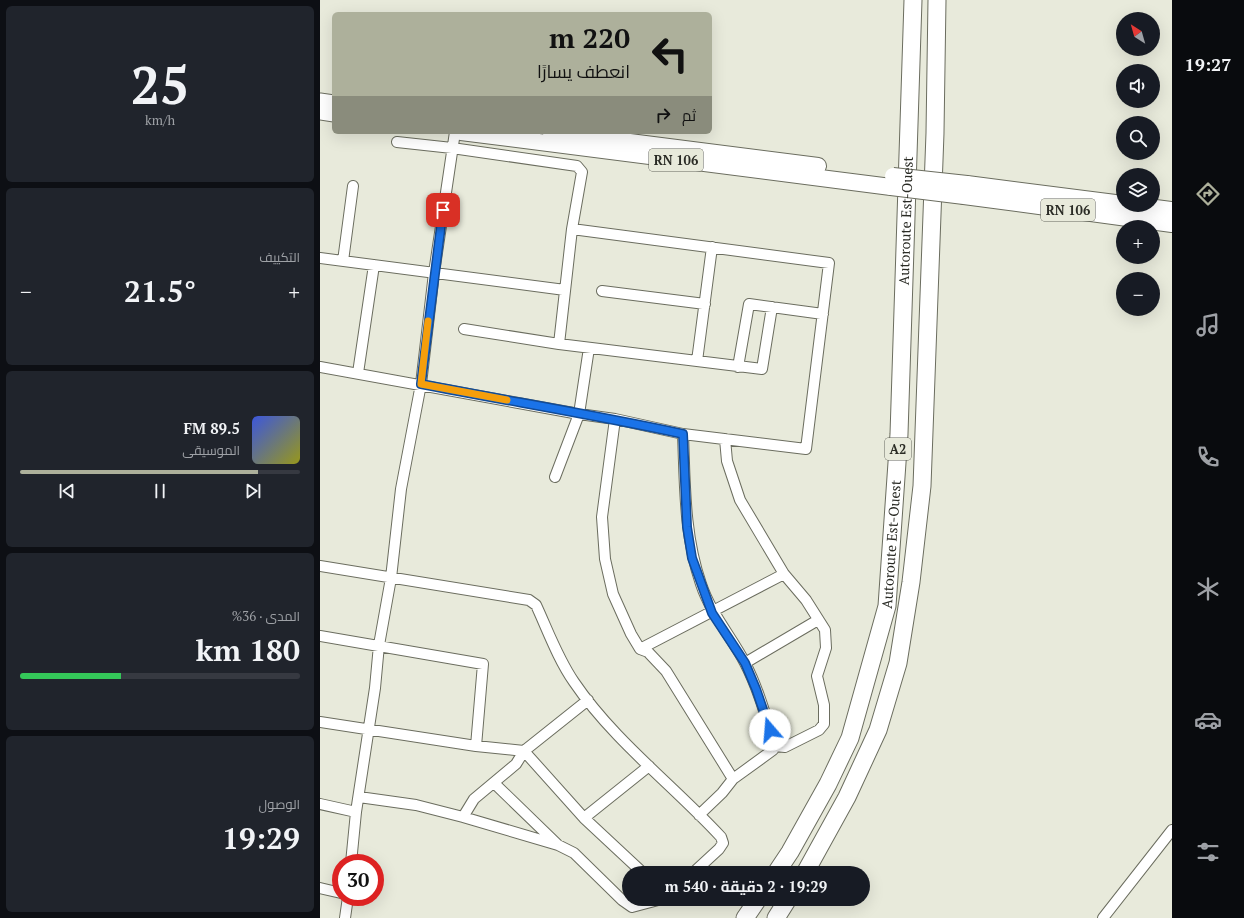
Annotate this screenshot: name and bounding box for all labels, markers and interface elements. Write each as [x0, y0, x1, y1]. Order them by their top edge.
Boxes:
north arrow [1116, 12, 1160, 56]
map controls [1116, 12, 1160, 316]
text: 220 m [549, 19, 630, 56]
icon: left [644, 28, 696, 80]
text: 25 [131, 50, 189, 119]
text: 19:27 [1185, 52, 1231, 76]
text: انعطف يسارًا [537, 59, 630, 83]
button: sound [1116, 64, 1160, 108]
icon: right [652, 104, 674, 126]
text: ثم [682, 105, 696, 125]
text: km/h [145, 111, 175, 129]
button: search [1116, 116, 1160, 160]
road number: RN 106 [649, 149, 703, 171]
street label: Autoroute Est-Ouest [894, 155, 917, 285]
button: layers [1116, 168, 1160, 212]
icon: directions [1194, 180, 1222, 208]
pin [426, 193, 460, 227]
icon: arrive [432, 199, 454, 221]
road number: RN 106 [1041, 199, 1095, 221]
button: + [1116, 220, 1160, 264]
text: التكييف [259, 248, 300, 266]
text: 21.5° [124, 271, 196, 311]
button: − [1116, 272, 1160, 316]
text: − [20, 277, 32, 306]
text: + [288, 277, 300, 306]
icon: music [1194, 311, 1222, 339]
text: 89.5 FM [183, 418, 240, 438]
road number: A2 [885, 438, 911, 460]
text: الموسيقى [182, 441, 240, 459]
icon: phone [1194, 443, 1222, 471]
street label: Autoroute Est-Ouest [877, 479, 905, 609]
icon: previous [56, 480, 78, 502]
icon: pause [149, 480, 171, 502]
icon: next [242, 480, 264, 502]
icon: climate [1194, 575, 1222, 603]
text: المدى · 36% [232, 607, 300, 625]
text: 180 km [196, 630, 300, 670]
icon: car [1194, 706, 1222, 734]
position arrow [749, 709, 791, 751]
text: الوصول [259, 795, 300, 813]
text: 19:29 [222, 818, 300, 858]
icon: filters [1194, 838, 1222, 866]
speed limit sign: 30 [332, 854, 384, 906]
text: 19:29 · 2 دقيقة · 540 m [665, 876, 827, 896]

